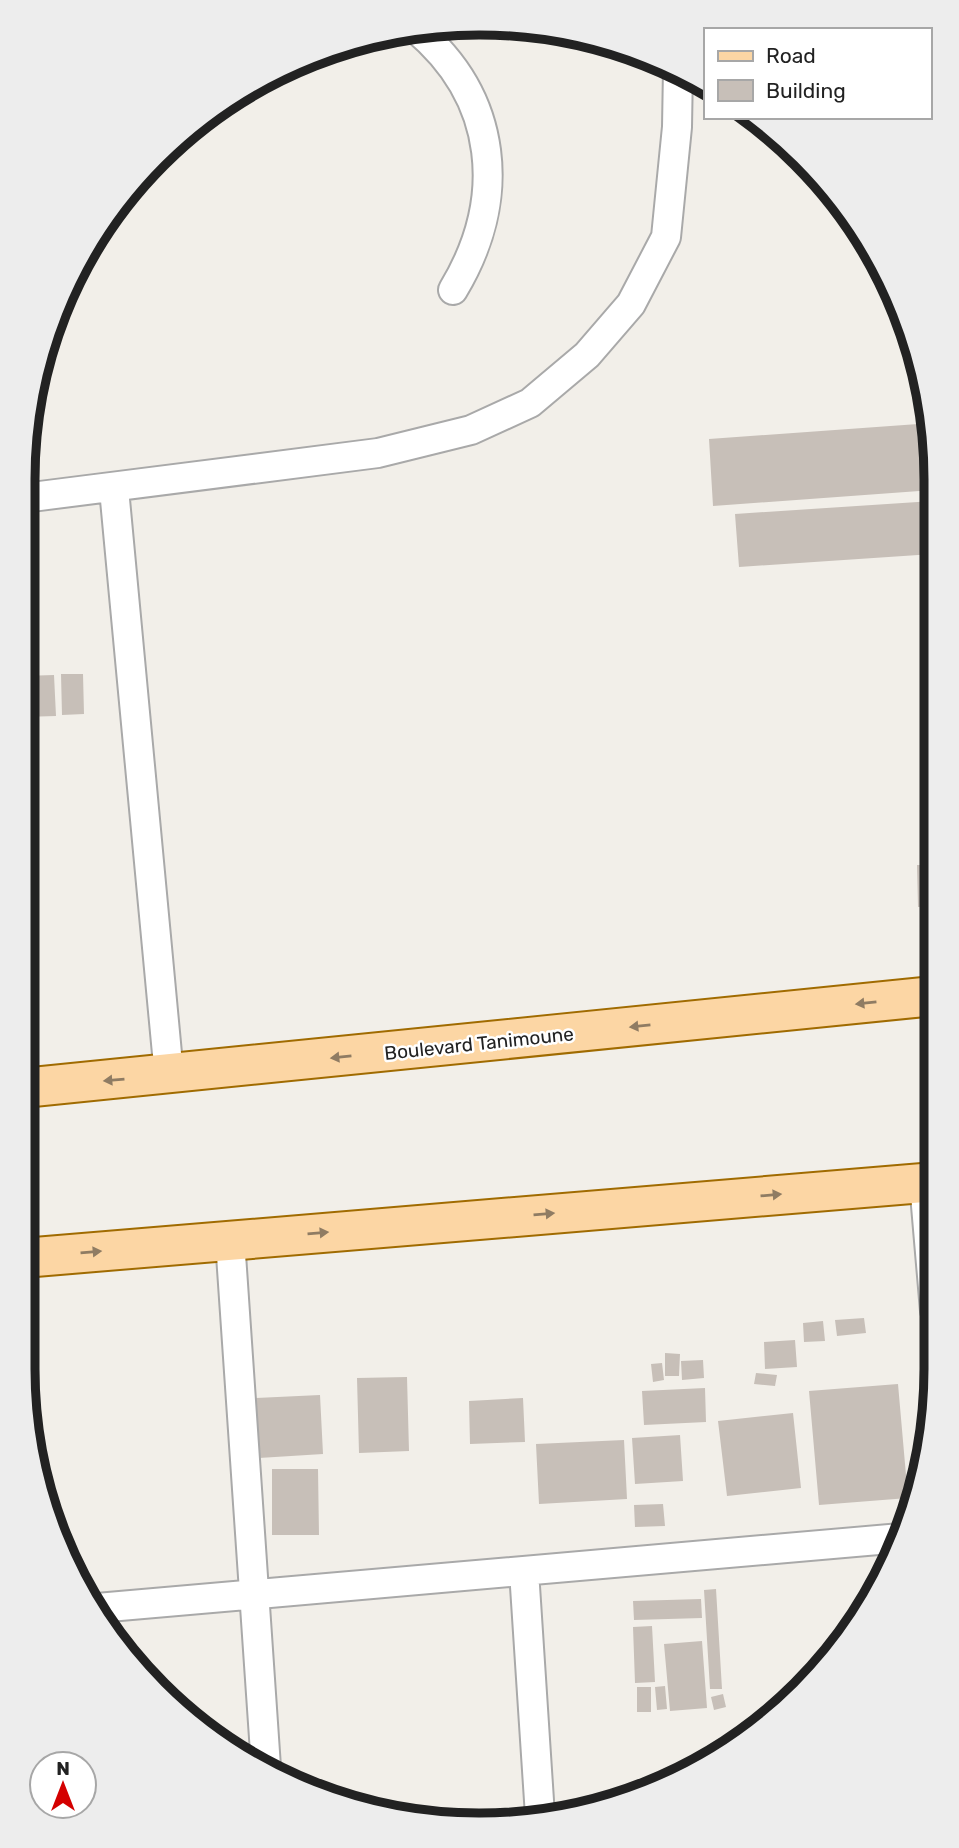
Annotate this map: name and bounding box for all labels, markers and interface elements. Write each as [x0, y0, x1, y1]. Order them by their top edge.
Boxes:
legend [704, 28, 931, 119]
text: Road [766, 43, 816, 68]
text: Building [766, 78, 846, 103]
one-way arrow [855, 997, 877, 1008]
one-way arrow [629, 1021, 651, 1032]
street label: Boulevard Tanimoune [383, 1022, 575, 1065]
one-way arrow [329, 1052, 351, 1063]
one-way arrow [103, 1075, 125, 1086]
one-way arrow [760, 1189, 782, 1200]
one-way arrow [533, 1208, 555, 1219]
one-way arrow [307, 1227, 329, 1238]
one-way arrow [80, 1246, 102, 1257]
north arrow [28, 1750, 98, 1820]
text: N [56, 1757, 70, 1780]

